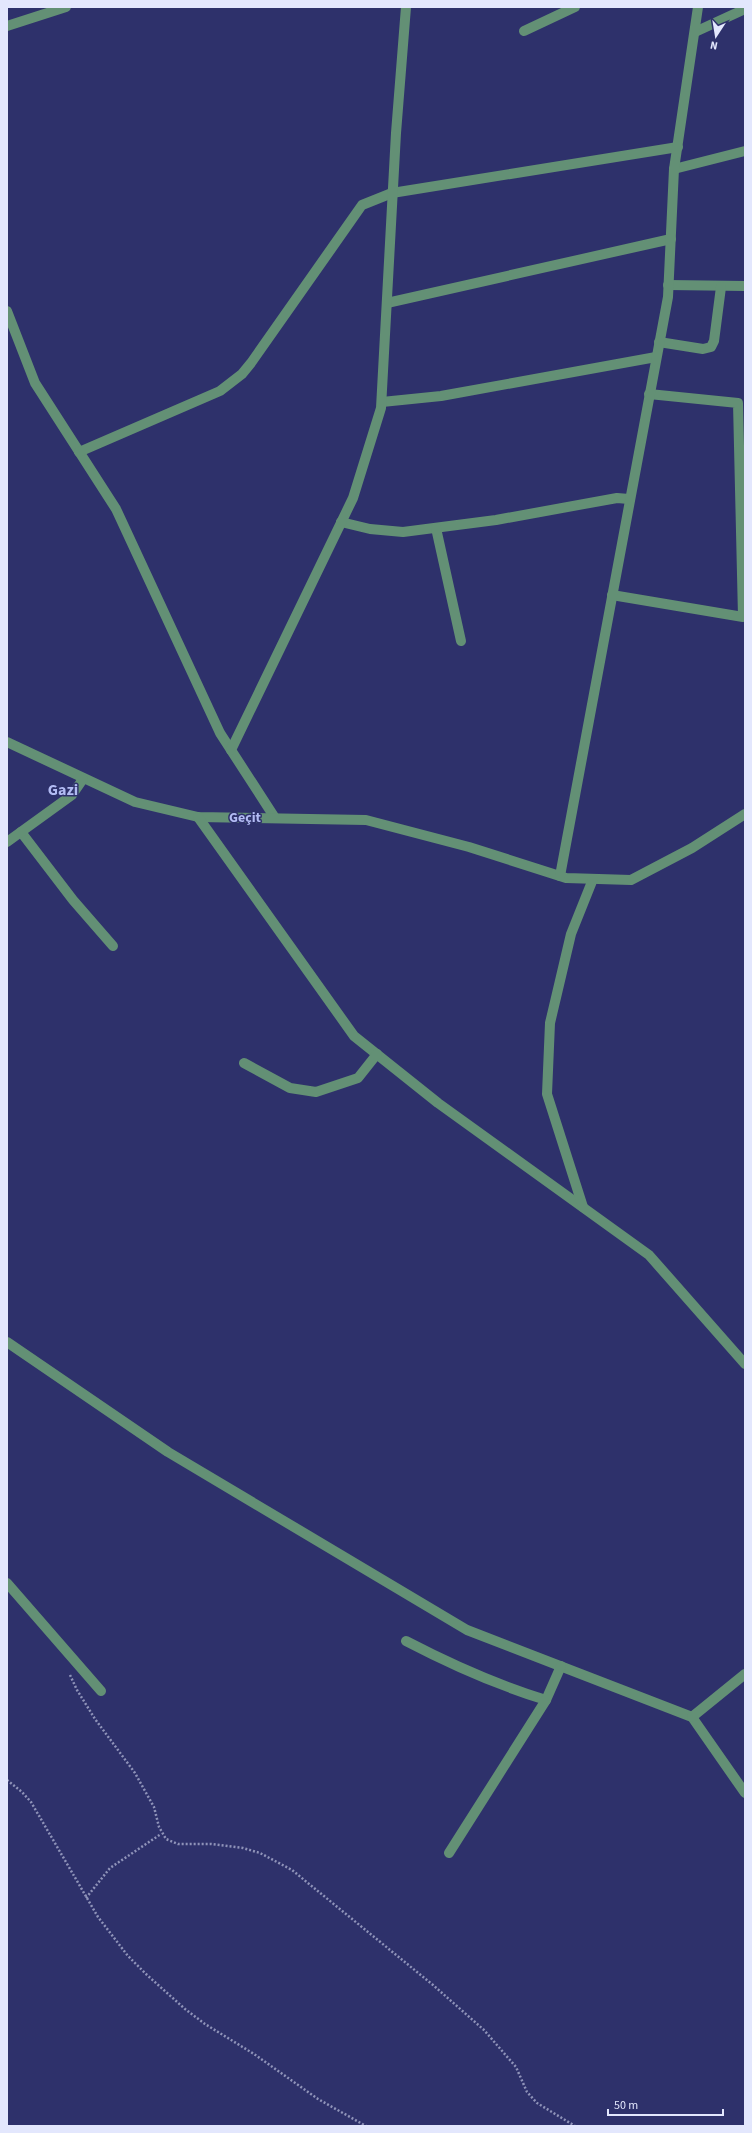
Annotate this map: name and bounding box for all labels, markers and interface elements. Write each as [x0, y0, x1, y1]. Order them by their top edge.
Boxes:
north arrow [696, 16, 736, 56]
text: N [709, 37, 719, 53]
district label: Gazi [48, 779, 78, 801]
district label: Geçit [229, 808, 262, 828]
scale bar [608, 2091, 723, 2117]
text: 50 m [614, 2097, 638, 2114]

